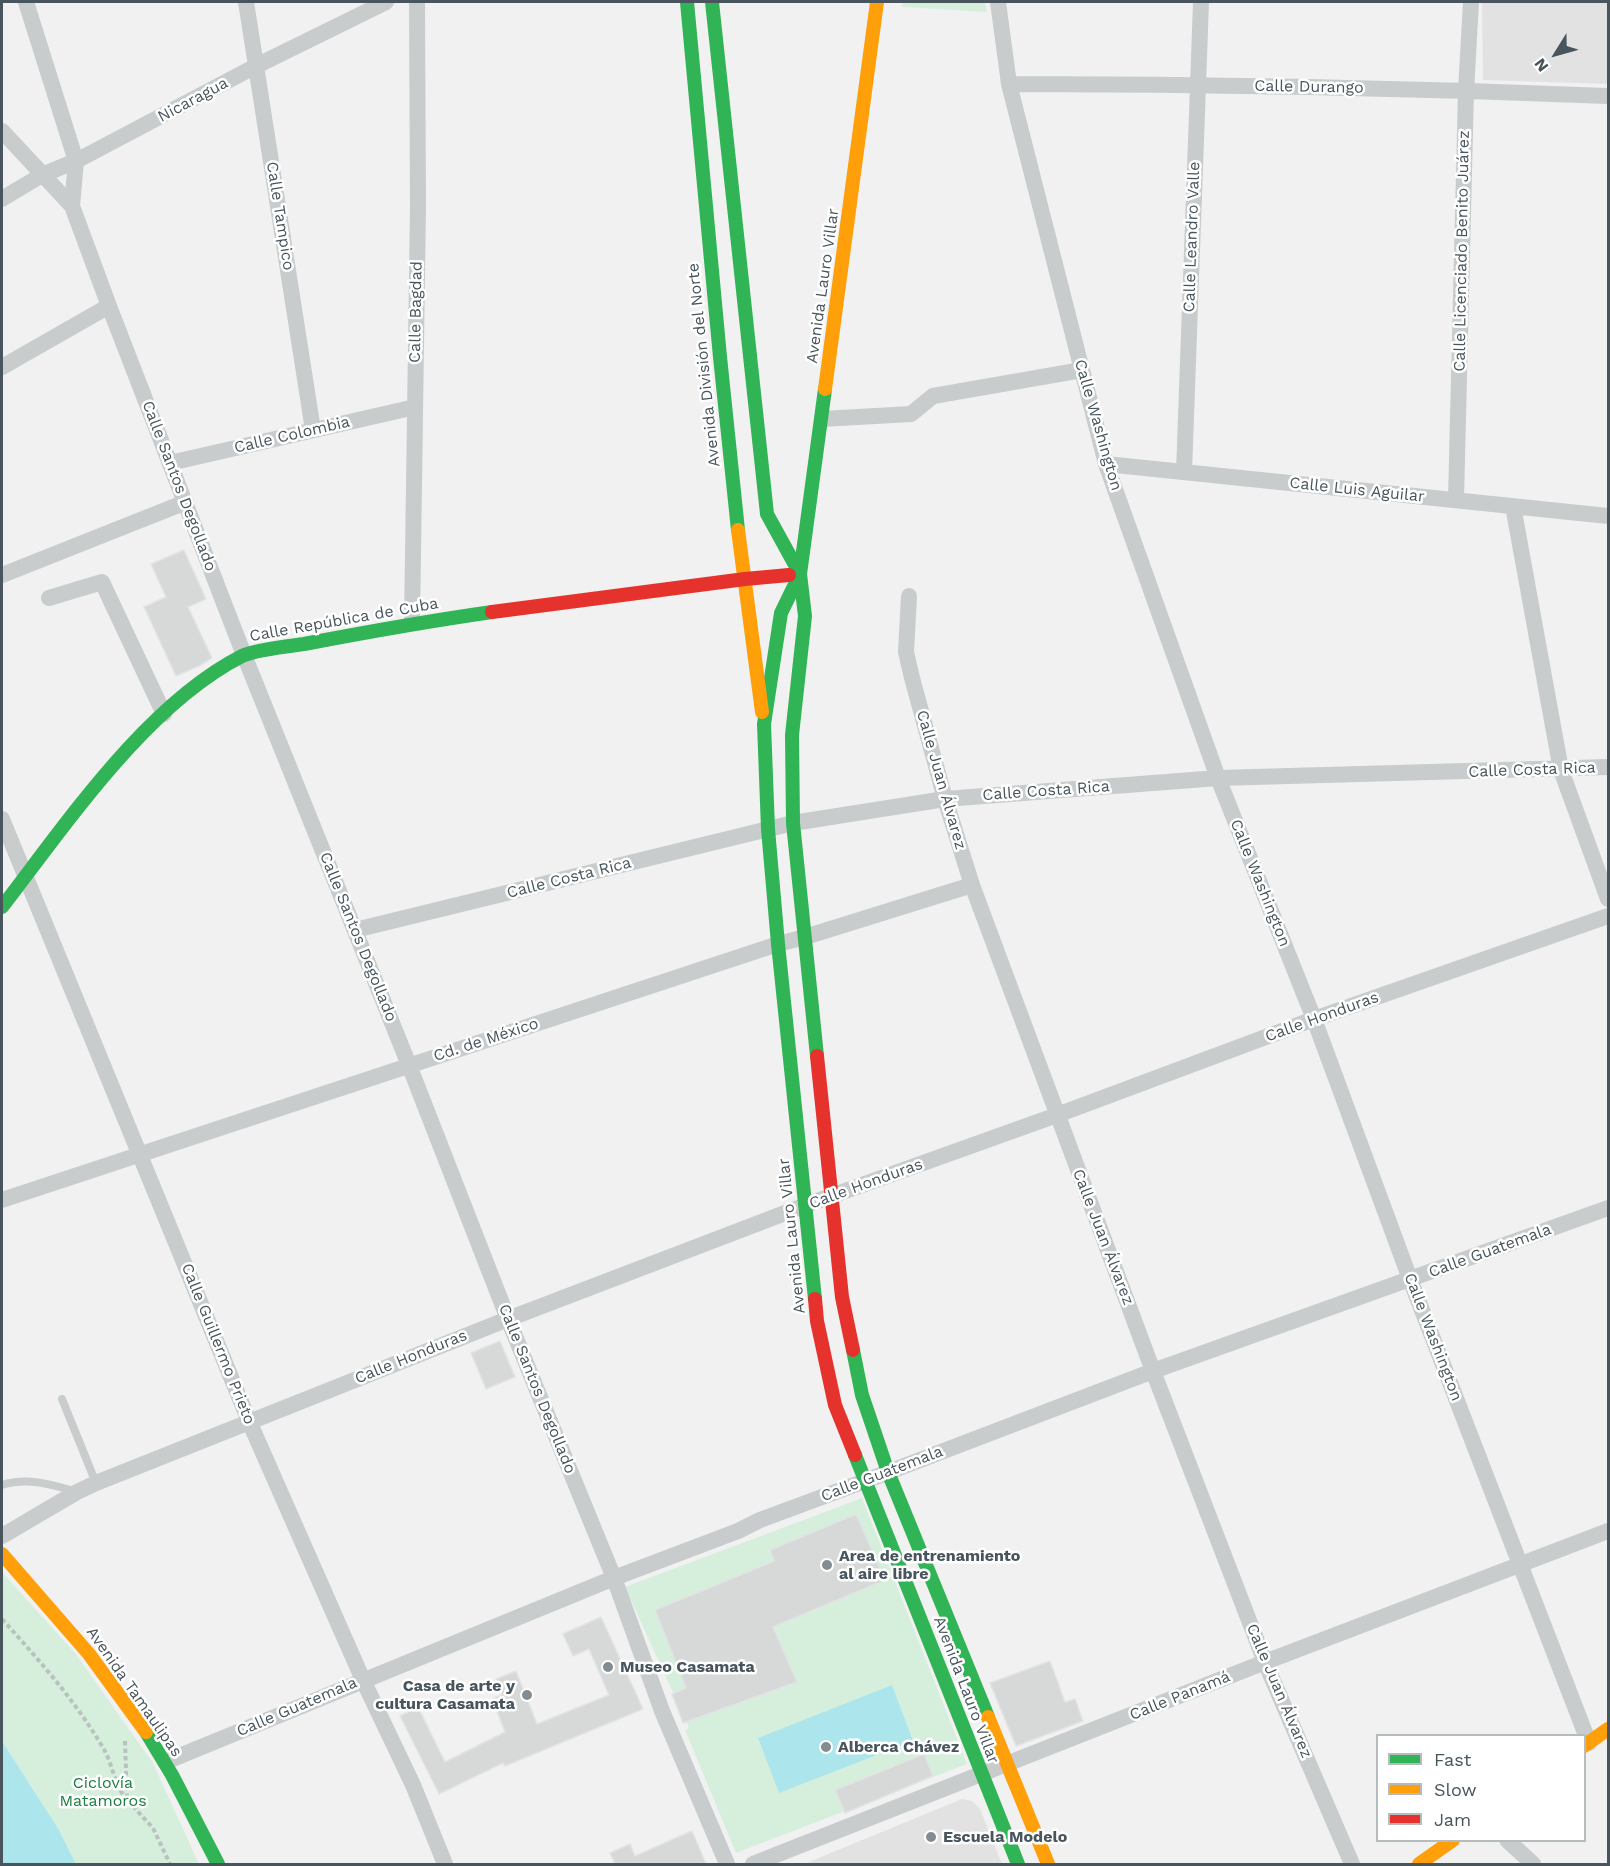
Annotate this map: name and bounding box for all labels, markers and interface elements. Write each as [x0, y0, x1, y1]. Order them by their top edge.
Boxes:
north arrow [1526, 24, 1586, 84]
text: N [1530, 55, 1552, 76]
street label: Nicaragua [155, 73, 231, 127]
street label: Calle Durango [1254, 76, 1364, 98]
street label: Calle Licenciado Benito Juárez [1450, 130, 1474, 372]
street label: Calle Tampico [262, 160, 298, 272]
street label: Calle Leandro Valle [1180, 161, 1204, 313]
street label: Avenida Lauro Villar [803, 207, 843, 365]
street label: Calle Bagdad [406, 261, 426, 363]
street label: Avenida División del Norte [684, 262, 724, 468]
street label: Calle Washington [1070, 357, 1126, 493]
street label: Calle Santos Degollado [138, 398, 220, 574]
street label: Calle Colombia [232, 412, 352, 458]
street label: Calle Luis Aguilar [1289, 473, 1425, 507]
street label: Calle República de Cuba [248, 594, 440, 646]
street label: Calle Juan Álvarez [912, 708, 970, 852]
street label: Calle Costa Rica [1468, 758, 1596, 782]
street label: Calle Costa Rica [982, 777, 1110, 805]
street label: Calle Washington [1226, 817, 1294, 949]
street label: Calle Santos Degollado [315, 849, 401, 1025]
street label: Calle Costa Rica [505, 853, 633, 903]
street label: Calle Honduras [1263, 988, 1381, 1046]
street label: Cd. de México [431, 1014, 541, 1066]
street label: Calle Honduras [807, 1155, 925, 1213]
street label: Avenida Lauro Villar [774, 1157, 810, 1315]
street label: Calle Juan Álvarez [1068, 1166, 1138, 1308]
street label: Calle Guatemala [1426, 1220, 1554, 1282]
street label: Calle Guillermo Prieto [177, 1261, 259, 1427]
street label: Calle Washington [1400, 1270, 1466, 1404]
street label: Calle Santos Degollado [494, 1301, 580, 1477]
street label: Calle Honduras [352, 1326, 470, 1388]
street label: Calle Guatemala [818, 1442, 946, 1506]
place label: Area de entrenamiento al aire libre [839, 1546, 1020, 1584]
marker: Area de entrenamiento al aire libre [820, 1558, 834, 1572]
street label: Avenida Lauro Villar [929, 1614, 1003, 1766]
street label: Calle Juan Álvarez [1242, 1621, 1316, 1761]
street label: Avenida Tamaulipas [82, 1623, 186, 1761]
place label: Museo Casamata [620, 1657, 755, 1677]
marker: Museo Casamata [601, 1660, 615, 1674]
street label: Calle Panamá [1127, 1667, 1233, 1725]
street label: Calle Guatemala [234, 1673, 360, 1741]
place label: Casa de arte y cultura Casamata [375, 1676, 515, 1714]
marker: Casa de arte y cultura Casamata [520, 1688, 534, 1702]
legend [1376, 1734, 1586, 1842]
place label: Alberca Chávez [838, 1737, 959, 1757]
marker: Alberca Chávez [819, 1740, 833, 1754]
text: Fast [1434, 1749, 1471, 1770]
park label: Ciclovía Matamoros [59, 1773, 147, 1811]
text: Slow [1434, 1779, 1477, 1800]
text: Jam [1434, 1809, 1471, 1830]
place label: Escuela Modelo [943, 1827, 1067, 1847]
marker: Escuela Modelo [924, 1830, 938, 1844]

